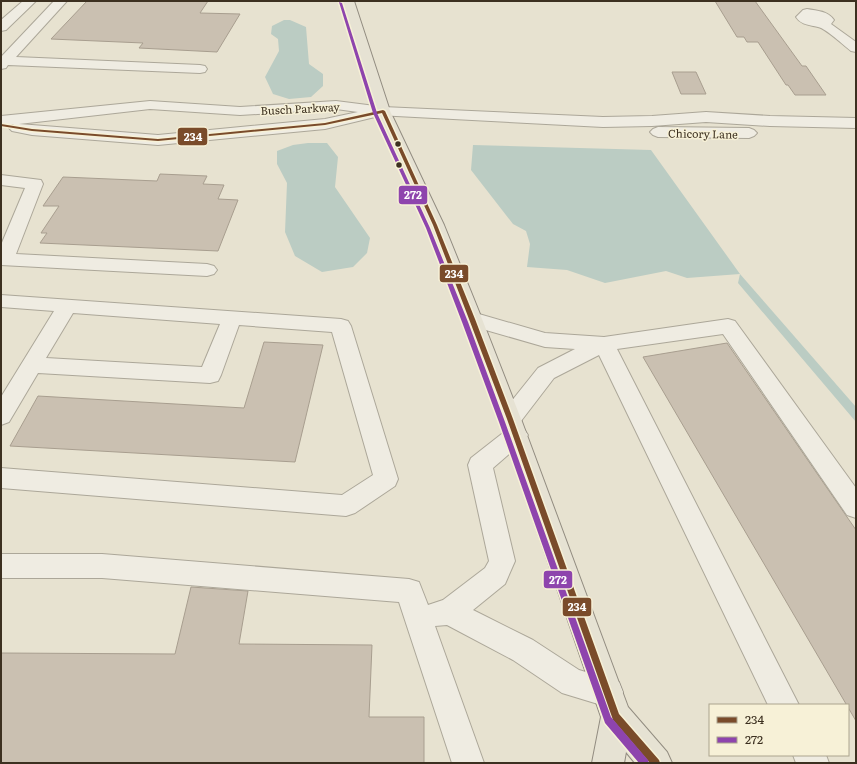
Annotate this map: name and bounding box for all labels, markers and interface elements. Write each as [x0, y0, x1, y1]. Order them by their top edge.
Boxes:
street label: Busch Parkway [260, 98, 341, 118]
street label: Chicory Lane [668, 124, 738, 142]
line badge: 234 [177, 127, 208, 146]
text: 234 [184, 128, 203, 144]
unlabelled marker [393, 139, 403, 149]
unlabelled marker [394, 160, 404, 170]
line badge: 272 [398, 185, 428, 205]
text: 272 [404, 186, 422, 202]
line badge: 234 [439, 264, 469, 283]
text: 234 [445, 265, 464, 281]
line badge: 272 [543, 570, 573, 589]
text: 272 [549, 571, 567, 587]
line badge: 234 [562, 597, 592, 617]
text: 234 [568, 598, 587, 614]
legend [709, 704, 849, 756]
text: 234 [745, 710, 765, 728]
text: 272 [745, 730, 763, 748]

